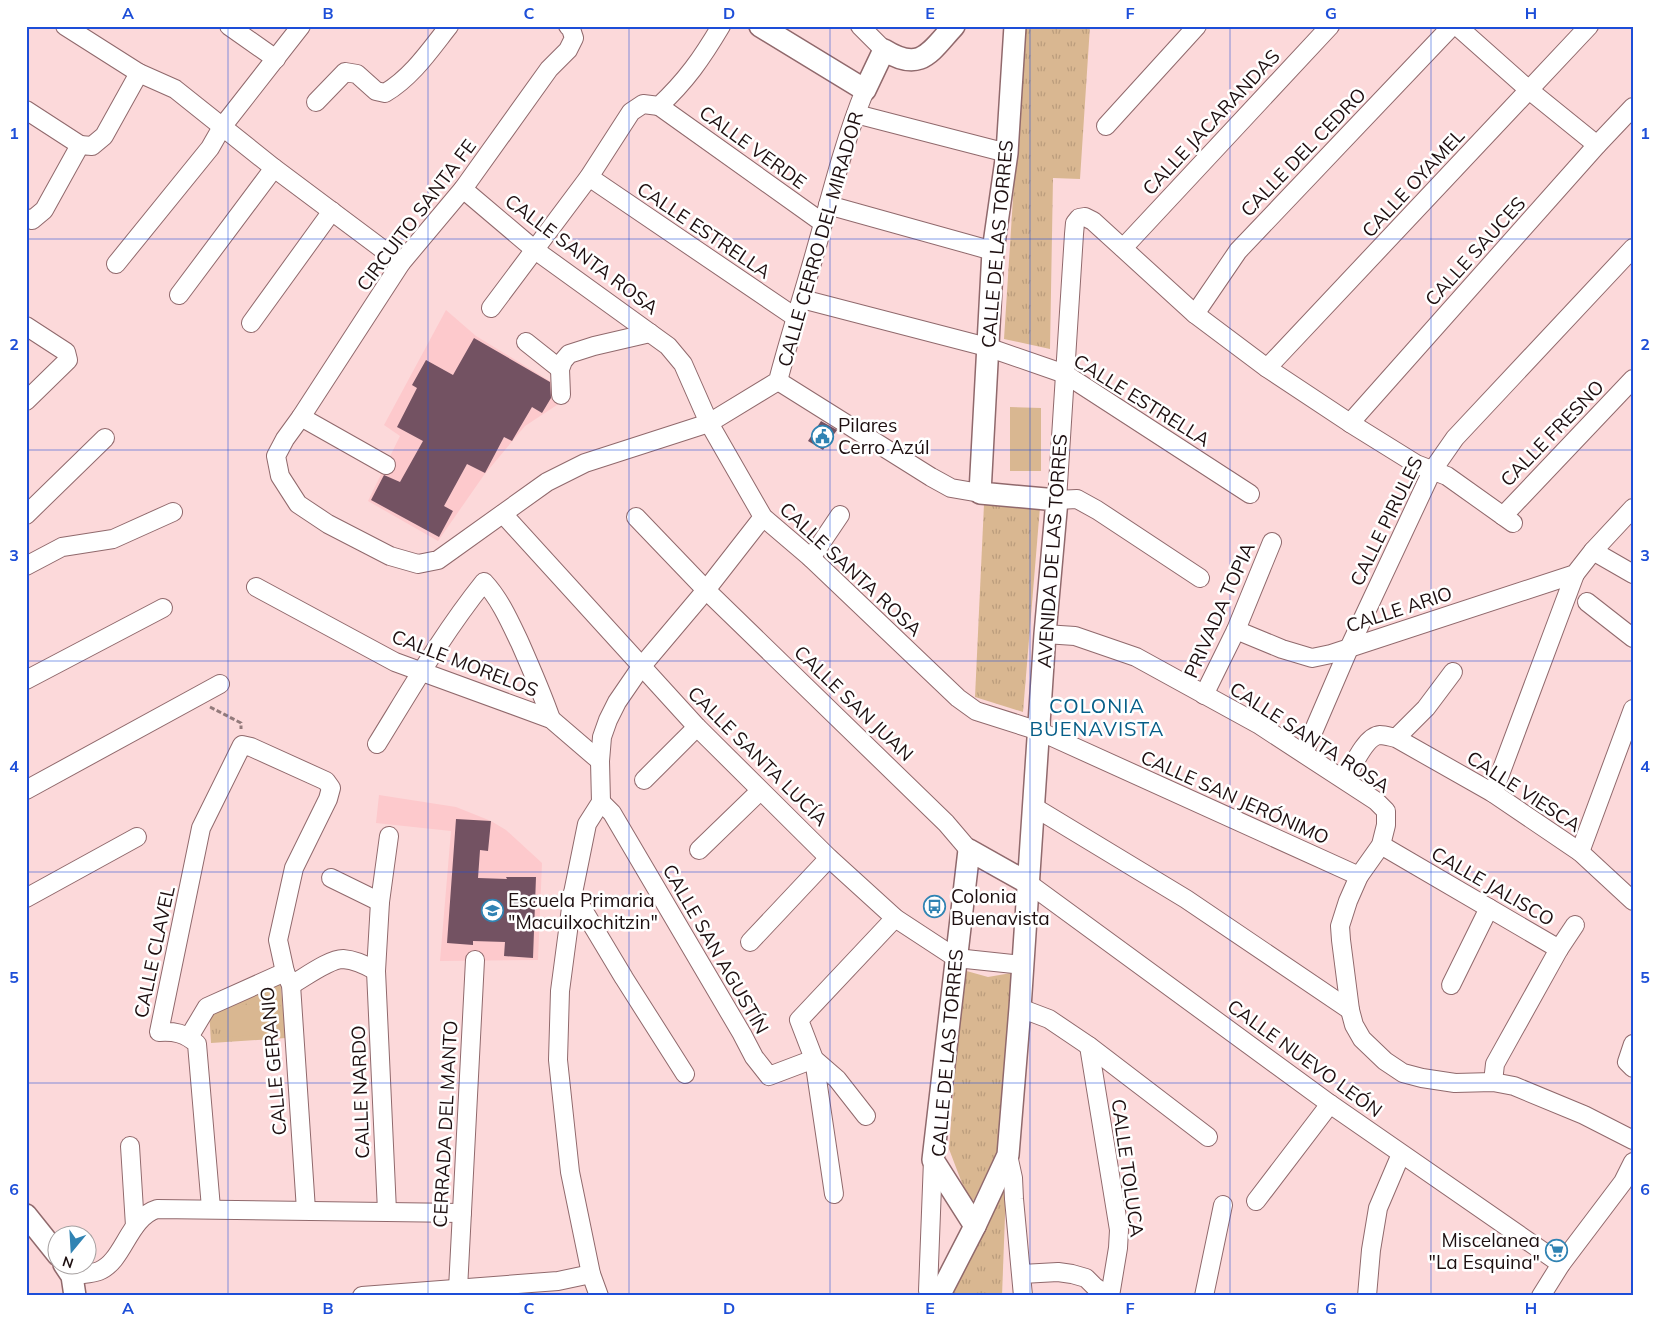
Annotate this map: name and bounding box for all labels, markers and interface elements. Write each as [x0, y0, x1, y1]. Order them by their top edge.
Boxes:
text: A [122, 3, 134, 23]
text: B [322, 3, 334, 23]
text: C [524, 3, 535, 23]
text: D [723, 3, 735, 23]
text: E [925, 3, 935, 23]
text: F [1125, 3, 1135, 23]
text: G [1325, 3, 1337, 23]
text: H [1525, 3, 1537, 23]
street label: CALLE JACARANDAS [1137, 44, 1285, 200]
street label: CALLE DEL CEDRO [1235, 82, 1371, 222]
street label: CALLE VERDE [695, 100, 811, 194]
street label: CALLE CERRO DEL MIRADOR [772, 109, 868, 369]
text: 1 [9, 123, 19, 143]
street label: CALLE OYAMEL [1357, 123, 1470, 242]
text: 1 [1640, 123, 1650, 143]
street label: CIRCUITO SANTA FE [351, 134, 481, 296]
street label: CALLE DE LAS TORRES [976, 139, 1018, 349]
street label: CALLE ESTRELLA [633, 176, 775, 284]
street label: CALLE SANTA ROSA [501, 188, 663, 320]
street label: CALLE SAUCES [1420, 191, 1530, 311]
text: 2 [9, 334, 19, 354]
text: 2 [1640, 334, 1650, 354]
street label: CALLE ESTRELLA [1069, 348, 1215, 452]
street label: CALLE FRESNO [1495, 375, 1609, 491]
place label: Pilares Cerro Azúl [838, 413, 929, 459]
public building icon: Pilares Cerro Azúl [810, 424, 834, 448]
street label: AVENIDA DE LAS TORRES [1032, 433, 1072, 669]
street label: CALLE PIRULES [1344, 452, 1428, 590]
street label: CALLE SANTA ROSA [775, 497, 927, 641]
street label: PRIVADA TOPIA [1178, 538, 1260, 682]
text: 3 [9, 545, 19, 565]
text: 3 [1640, 545, 1650, 565]
street label: CALLE ARIO [1343, 581, 1455, 637]
street label: CALLE MORELOS [388, 624, 542, 702]
street label: CALLE SAN JUAN [789, 640, 919, 766]
street label: CALLE SANTA ROSA [1226, 676, 1394, 798]
street label: CALLE SANTA LUCÍA [683, 681, 833, 831]
district label: COLONIA BUENAVISTA [1029, 693, 1165, 741]
street label: CALLE SAN JERÓNIMO [1137, 745, 1333, 849]
street label: CALLE VIESCA [1462, 745, 1586, 837]
text: 4 [9, 756, 19, 776]
text: 4 [1640, 756, 1650, 776]
street label: CALLE JALISCO [1427, 841, 1559, 931]
street label: CALLE SAN AGUSTÍN [658, 860, 774, 1038]
street label: CALLE CLAVEL [128, 883, 180, 1020]
place label: Colonia Buenavista [951, 884, 1050, 930]
place label: Escuela Primaria "Macuilxochitzin" [508, 888, 658, 934]
bus stop icon: Colonia Buenavista [923, 895, 947, 919]
school or university icon: Escuela Primaria "Macuilxochitzin" [480, 899, 504, 923]
street label: CALLE DE LAS TORRES [926, 948, 968, 1158]
text: 5 [9, 967, 19, 987]
text: 5 [1640, 967, 1650, 987]
street label: CALLE GERANIO [255, 986, 291, 1136]
street label: CALLE NUEVO LEÓN [1223, 994, 1387, 1122]
street label: CERRADA DEL MANTO [428, 1020, 462, 1228]
street label: CALLE NARDO [346, 1025, 374, 1159]
street label: CALLE TOLUCA [1106, 1097, 1150, 1239]
text: 6 [9, 1179, 19, 1199]
text: 6 [1640, 1179, 1650, 1199]
north arrow [48, 1224, 98, 1274]
place label: Miscelanea "La Esquina" [1429, 1228, 1540, 1274]
supermarket icon: Miscelanea "La Esquina" [1544, 1239, 1568, 1263]
text: N [60, 1252, 76, 1273]
text: A [122, 1298, 134, 1318]
text: B [322, 1298, 334, 1318]
text: C [524, 1298, 535, 1318]
text: D [723, 1298, 735, 1318]
text: E [925, 1298, 935, 1318]
text: F [1125, 1298, 1135, 1318]
text: G [1325, 1298, 1337, 1318]
text: H [1525, 1298, 1537, 1318]

